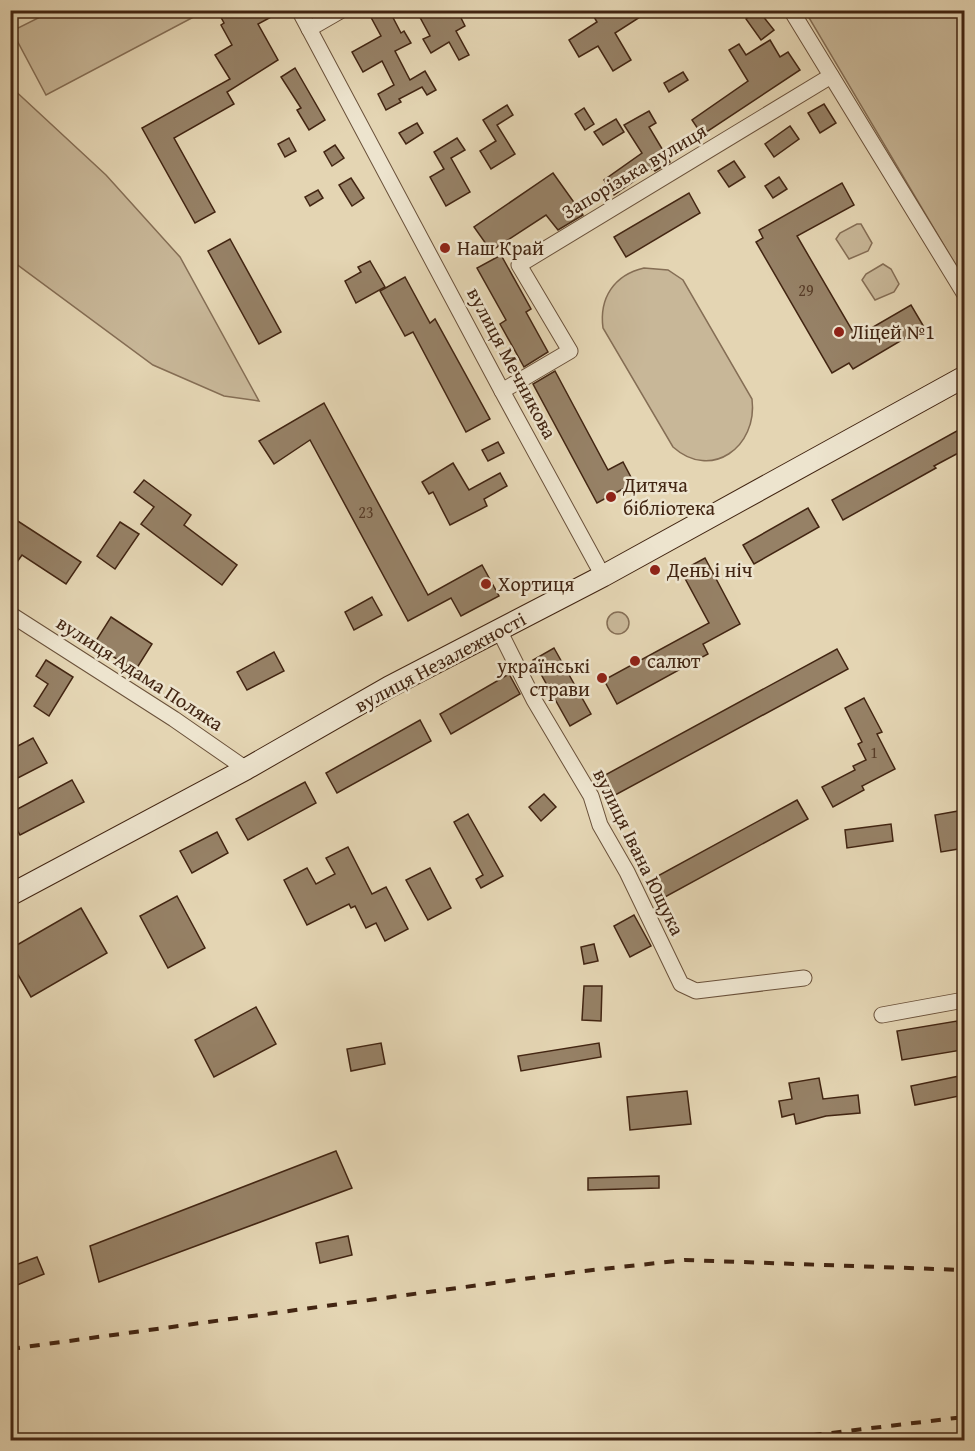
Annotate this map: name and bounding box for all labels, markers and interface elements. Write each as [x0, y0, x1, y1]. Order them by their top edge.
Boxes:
street label: Запорізька вулиця [556, 116, 712, 225]
place label: Наш Край [457, 233, 544, 262]
marker: Наш Край [438, 241, 452, 255]
house number: 29 [798, 278, 814, 302]
street label: вулиця Мечникова [460, 282, 565, 444]
place label: Ліцей №1 [851, 317, 935, 346]
marker: Ліцей №1 [832, 325, 846, 339]
place label: Дитяча бібліотека [622, 470, 715, 522]
marker: Дитяча бібліотека [604, 490, 618, 504]
house number: 23 [358, 500, 374, 524]
place label: День і ніч [666, 555, 753, 584]
marker: День і ніч [648, 563, 662, 577]
place label: Хортиця [498, 569, 574, 598]
marker: Хортиця [479, 577, 493, 591]
street label: вулиця Незалежності [349, 604, 531, 719]
street label: вулиця Адама Поляка [51, 608, 230, 738]
place label: салют [647, 646, 701, 675]
place label: українські страви [496, 651, 590, 703]
marker: салют [628, 654, 642, 668]
marker: українські страви [595, 671, 609, 685]
house number: 1 [870, 740, 878, 764]
street label: вулиця Івана Ющука [586, 763, 693, 941]

